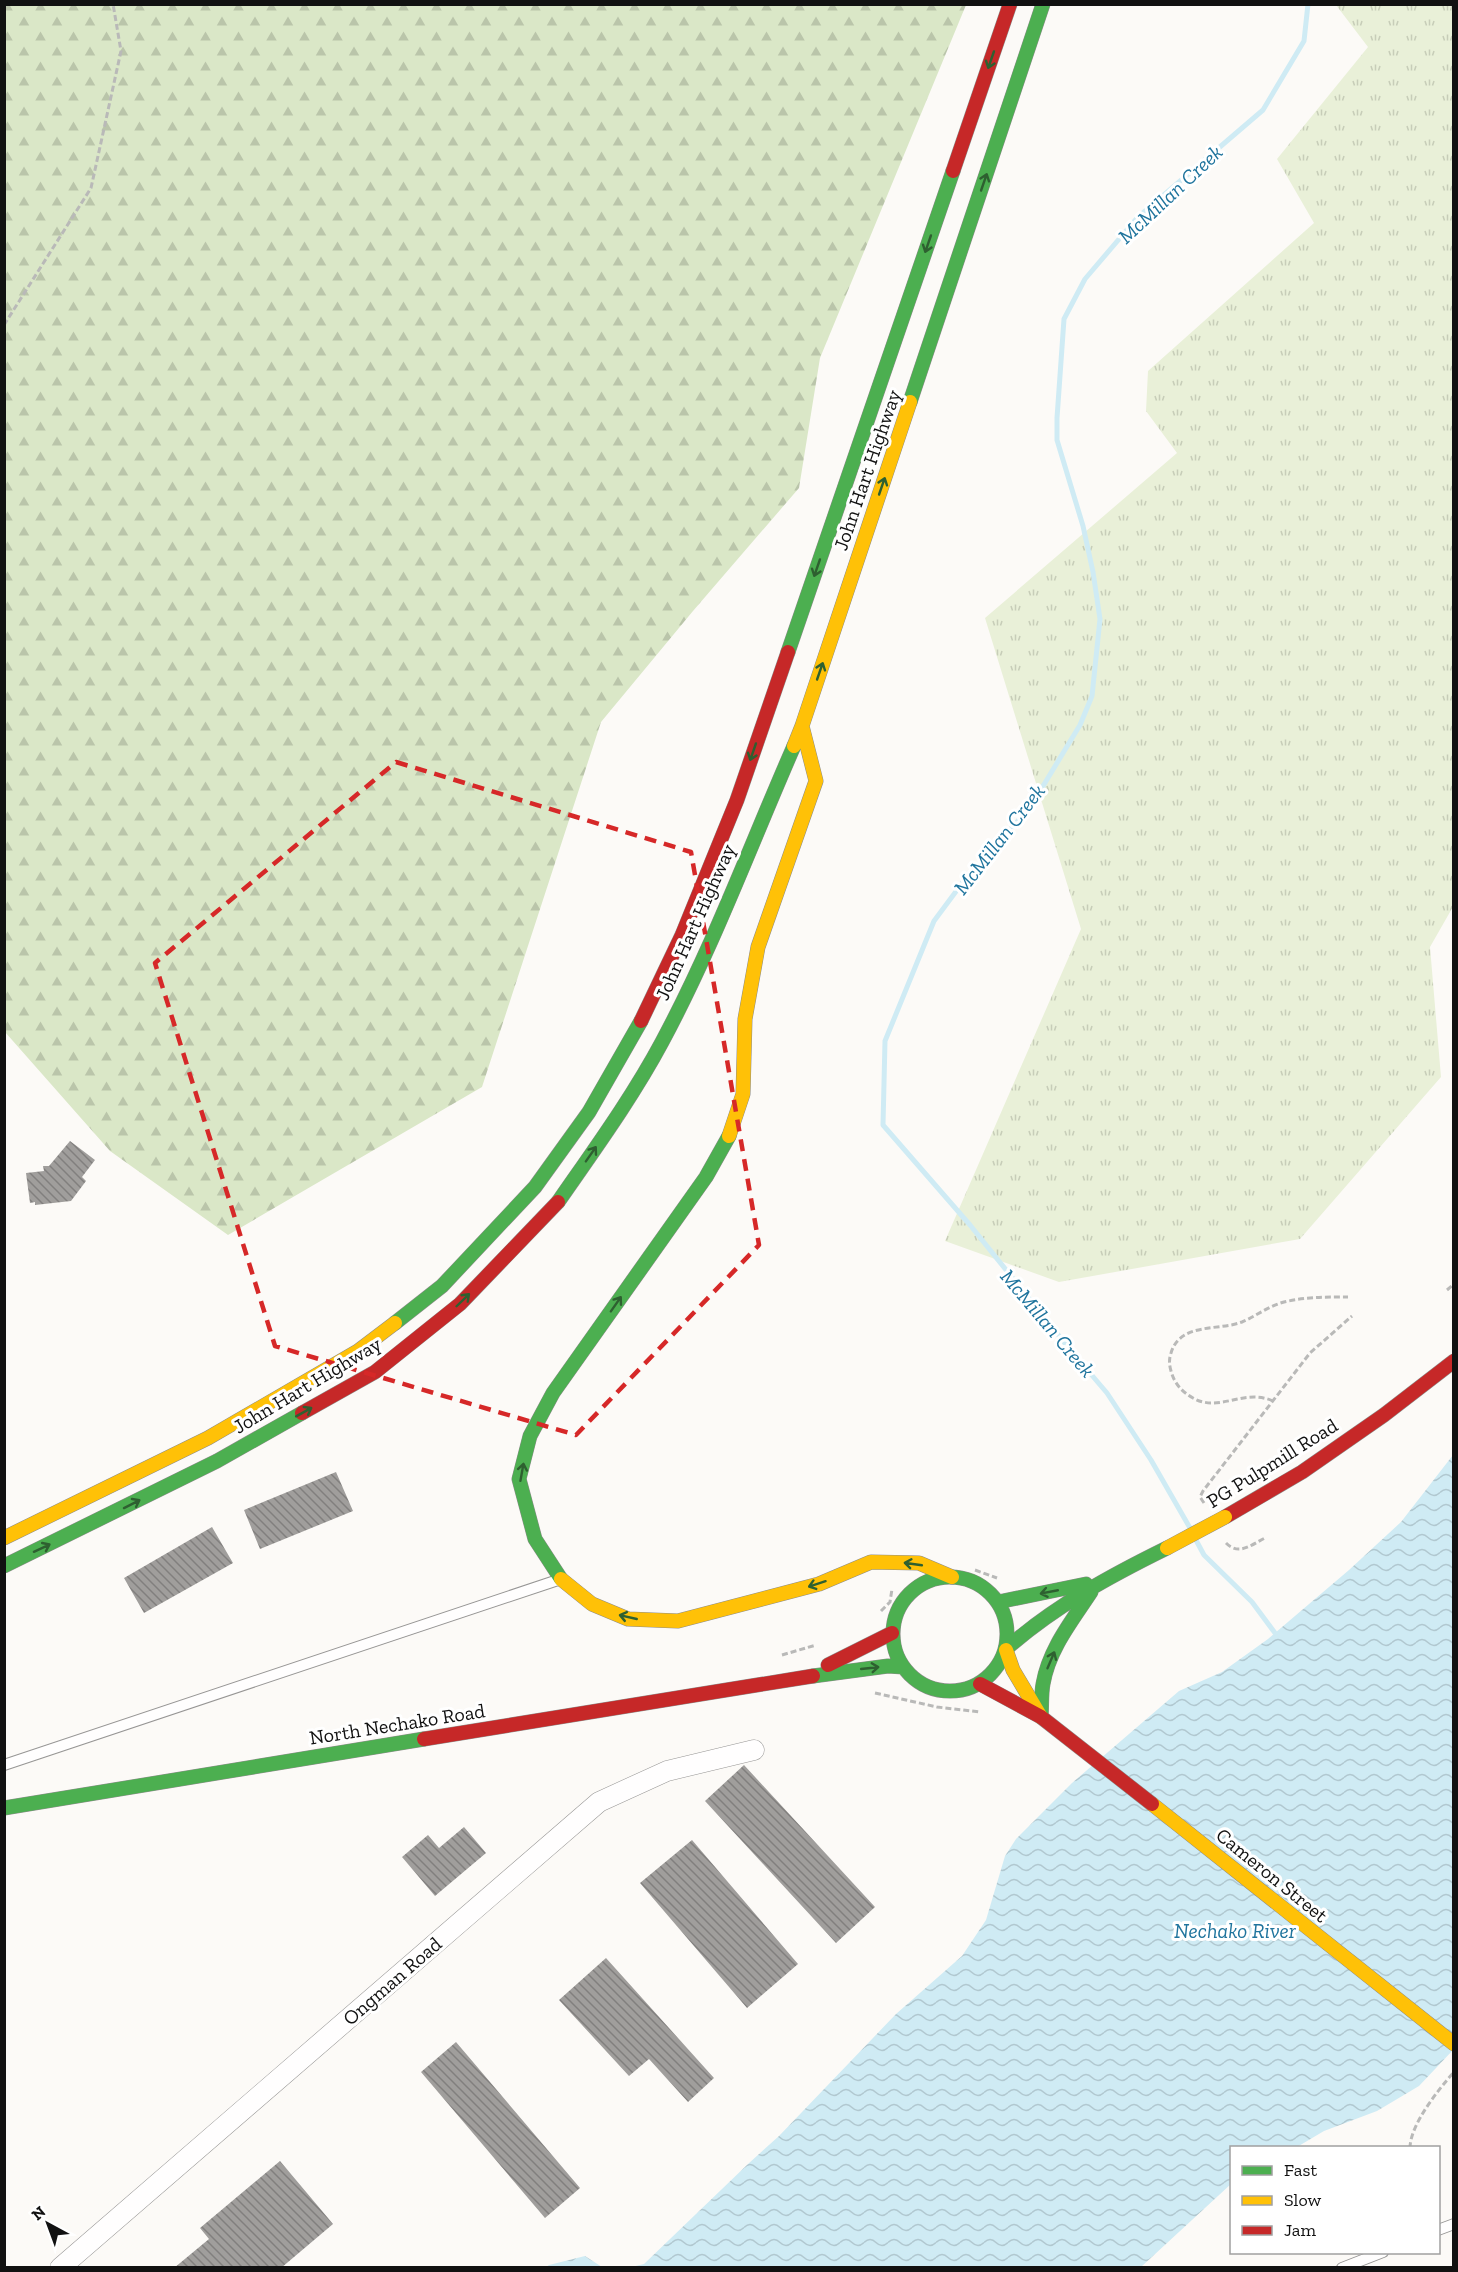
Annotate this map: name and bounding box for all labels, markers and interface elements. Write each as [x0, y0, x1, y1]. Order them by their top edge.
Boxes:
one-way arrow [985, 50, 996, 69]
water label: McMillan Creek [1113, 139, 1227, 249]
one-way arrow [979, 173, 990, 192]
one-way arrow [921, 234, 932, 253]
street label: John Hart Highway [828, 386, 906, 553]
one-way arrow [877, 477, 888, 496]
one-way arrow [810, 558, 821, 577]
one-way arrow [815, 662, 826, 681]
one-way arrow [747, 742, 758, 761]
water label: McMillan Creek [948, 779, 1050, 899]
street label: John Hart Highway [650, 840, 740, 1004]
one-way arrow [585, 1147, 597, 1163]
water label: McMillan Creek [996, 1264, 1100, 1382]
one-way arrow [455, 1294, 470, 1308]
one-way arrow [610, 1296, 622, 1312]
street label: John Hart Highway [229, 1331, 386, 1439]
one-way arrow [295, 1406, 312, 1418]
street label: PG Pulpmill Road [1202, 1413, 1342, 1513]
one-way arrow [516, 1463, 527, 1482]
one-way arrow [123, 1498, 140, 1510]
one-way arrow [33, 1542, 51, 1554]
one-way arrow [903, 1558, 923, 1569]
one-way arrow [808, 1579, 827, 1590]
one-way arrow [1040, 1587, 1059, 1598]
one-way arrow [619, 1611, 638, 1622]
one-way arrow [1046, 1651, 1057, 1670]
one-way arrow [859, 1662, 879, 1673]
street label: North Nechako Road [307, 1698, 487, 1750]
street label: Cameron Street [1211, 1823, 1333, 1928]
water label: Nechako River [1174, 1918, 1297, 1943]
street label: Ongman Road [338, 1932, 446, 2030]
legend [1230, 2146, 1440, 2254]
text: Fast [1284, 2159, 1317, 2181]
text: Slow [1284, 2189, 1321, 2211]
north arrow [18, 2194, 78, 2254]
text: N [28, 2202, 49, 2224]
text: Jam [1284, 2219, 1316, 2241]

